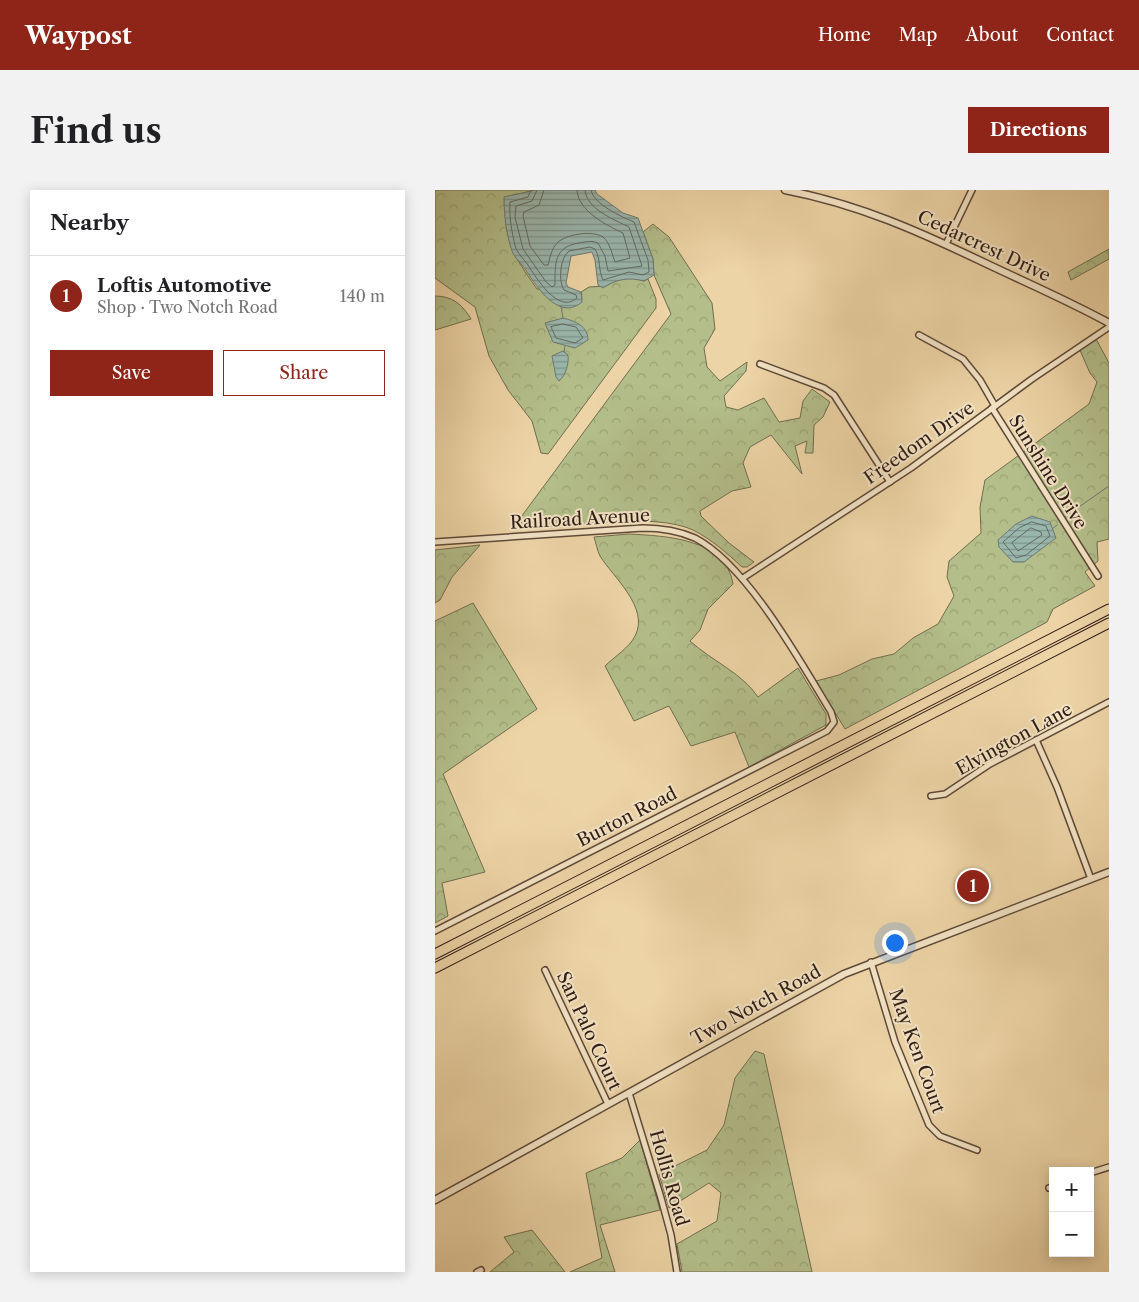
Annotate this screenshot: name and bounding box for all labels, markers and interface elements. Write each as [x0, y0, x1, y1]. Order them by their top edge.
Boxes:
text: Waypost [25, 21, 132, 50]
text: Home [818, 24, 871, 46]
text: Map [899, 24, 937, 46]
text: About [965, 24, 1018, 46]
text: Contact [1046, 24, 1114, 46]
button: Directions [968, 107, 1109, 153]
text: Find us [30, 109, 162, 152]
street label: Cedarcrest Drive [914, 206, 1054, 286]
text: Nearby [50, 210, 129, 235]
text: Loftis Automotive [97, 274, 271, 297]
text: 1 [62, 286, 70, 306]
text: 140 m [340, 286, 385, 306]
text: Shop · Two Notch Road [97, 297, 278, 317]
button: Save [50, 350, 213, 396]
button: Share [223, 350, 385, 396]
street label: Freedom Drive [860, 397, 978, 489]
street label: Sunshine Drive [1004, 411, 1092, 533]
street label: Railroad Avenue [509, 504, 651, 534]
street label: Elvington Lane [952, 698, 1076, 780]
street label: Burton Road [573, 782, 681, 852]
pin: 1 [957, 867, 989, 905]
your location [882, 930, 908, 956]
street label: Two Notch Road [687, 960, 825, 1050]
street label: San Palo Court [552, 968, 626, 1094]
street label: May Ken Court [884, 986, 950, 1117]
street label: Hollis Road [645, 1127, 693, 1229]
map controls [1049, 1167, 1094, 1257]
button: + [1049, 1167, 1094, 1212]
button: − [1049, 1212, 1094, 1257]

